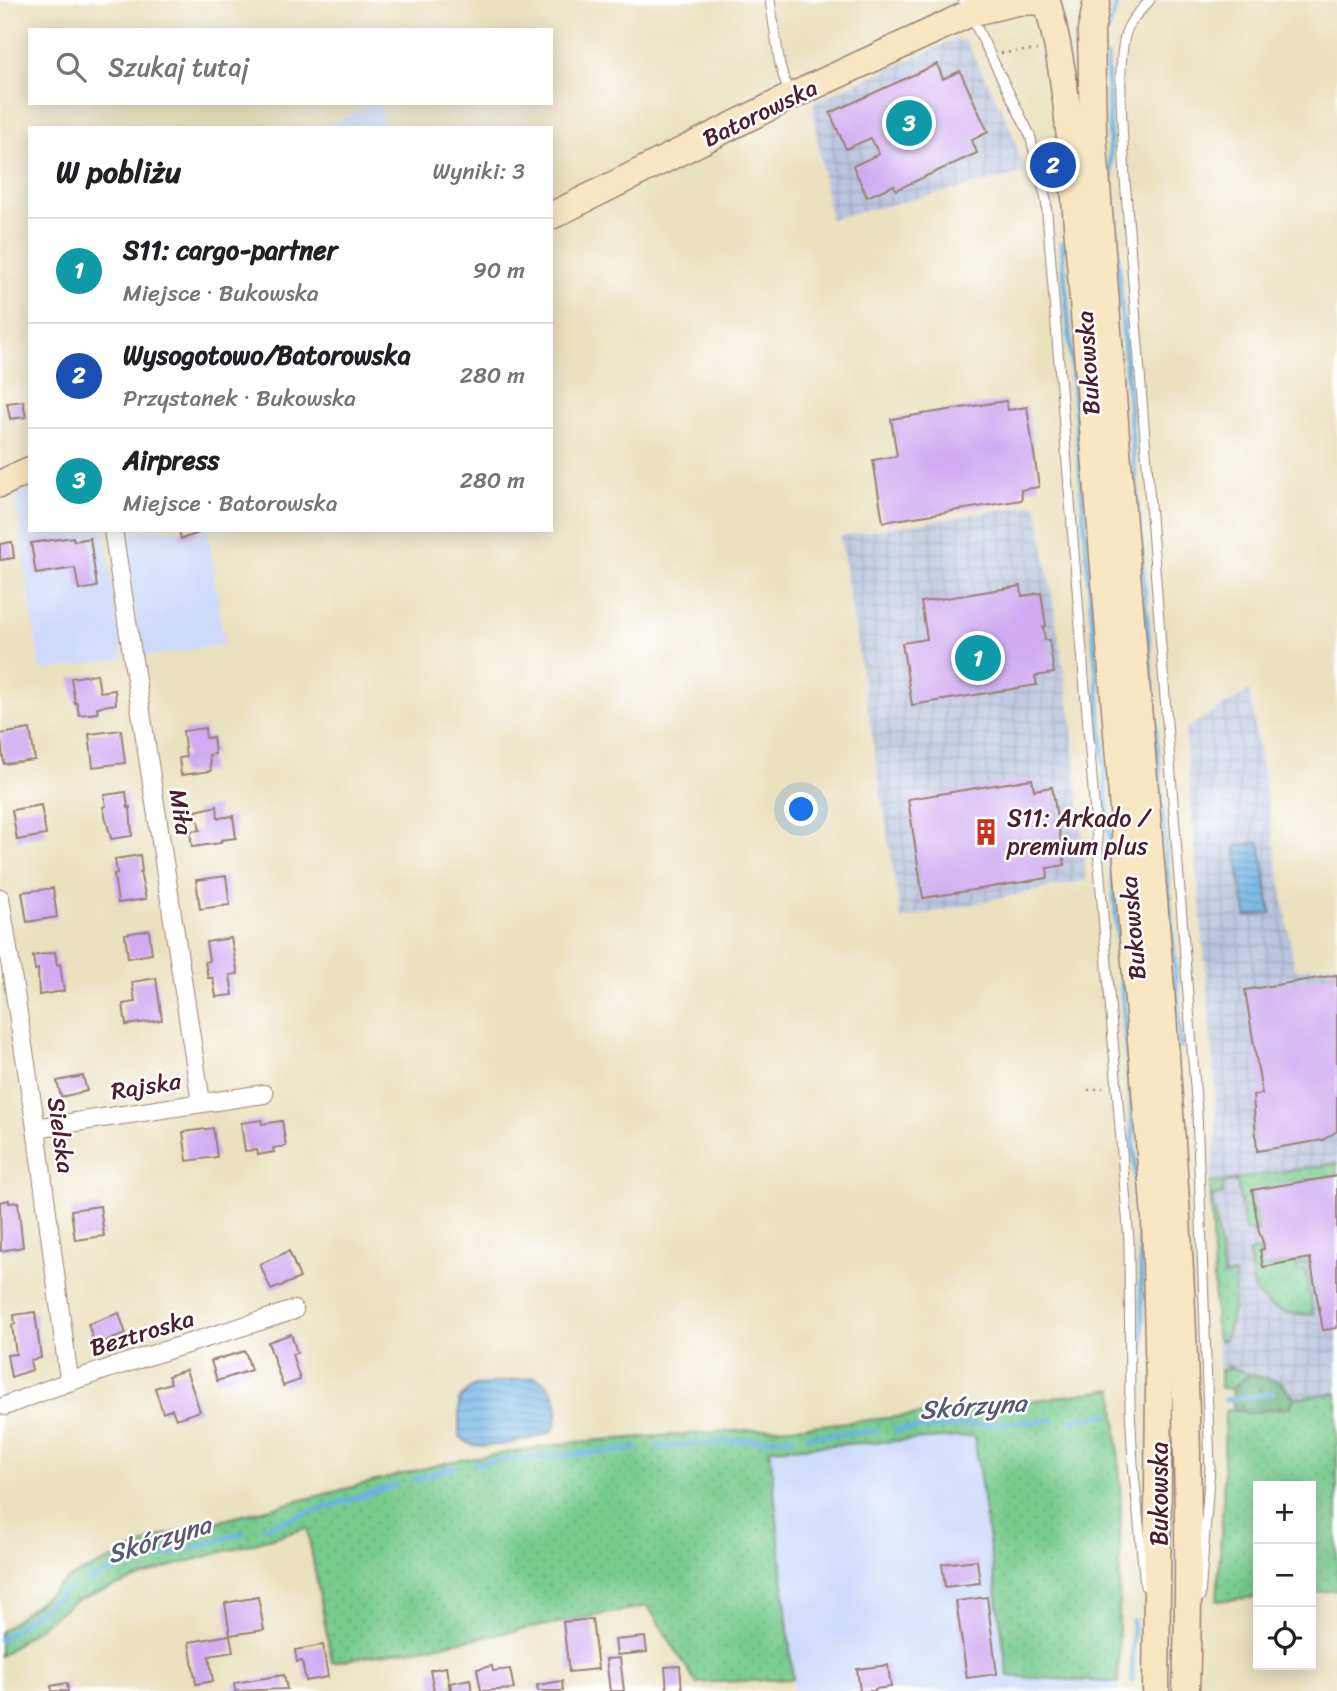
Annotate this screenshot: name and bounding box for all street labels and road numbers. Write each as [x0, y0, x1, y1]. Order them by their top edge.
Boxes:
street label: Batorowska [695, 67, 825, 159]
street label: Bukowska [1063, 310, 1113, 416]
street label: Miła [157, 786, 205, 839]
street label: Bukowska [1108, 874, 1158, 982]
street label: Rajska [108, 1060, 185, 1112]
street label: Sielska [35, 1094, 87, 1176]
street label: Beztroska [85, 1297, 199, 1369]
street label: Bukowska [1138, 1442, 1180, 1546]

